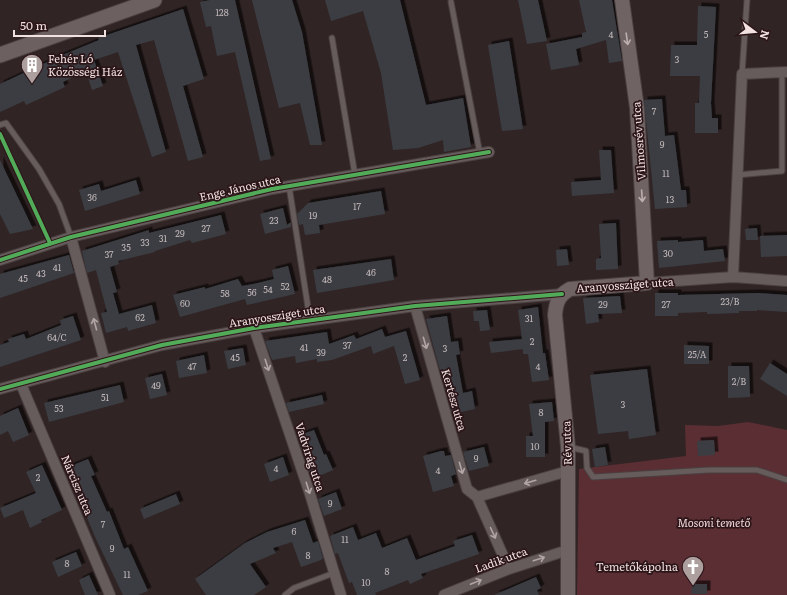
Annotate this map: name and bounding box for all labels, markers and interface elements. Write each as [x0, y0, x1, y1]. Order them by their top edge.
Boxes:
house number: 128 [215, 5, 229, 19]
scale bar [14, 12, 105, 38]
north arrow [735, 12, 775, 52]
text: 50 m [20, 16, 47, 34]
house number: 4 [609, 27, 614, 41]
house number: 5 [704, 27, 709, 41]
text: N [757, 28, 775, 42]
one-way arrow [623, 32, 631, 45]
place label: Fehér Ló Közösségi Ház [48, 50, 123, 79]
building icon: Fehér Ló Közösségi Ház [19, 52, 45, 85]
house number: 3 [675, 52, 680, 66]
street label: Vilmosrév utca [627, 101, 649, 181]
house number: 7 [652, 104, 657, 118]
house number: 9 [660, 137, 665, 151]
house number: 11 [662, 166, 670, 180]
street label: Enge János utca [198, 170, 282, 204]
one-way arrow [639, 189, 646, 202]
house number: 36 [87, 190, 97, 204]
house number: 13 [666, 192, 674, 206]
house number: 17 [353, 199, 361, 213]
house number: 19 [309, 208, 317, 222]
house number: 23 [269, 213, 279, 227]
house number: 27 [201, 221, 211, 235]
house number: 29 [175, 226, 185, 240]
house number: 31 [159, 231, 168, 245]
house number: 33 [140, 235, 150, 249]
house number: 35 [121, 240, 131, 254]
house number: 30 [663, 246, 673, 260]
house number: 37 [104, 247, 114, 261]
house number: 41 [53, 260, 62, 274]
house number: 46 [366, 265, 376, 279]
house number: 43 [36, 266, 46, 280]
house number: 45 [18, 271, 28, 285]
house number: 48 [322, 272, 332, 286]
street label: Aranyossziget utca [576, 273, 674, 295]
house number: 52 [280, 279, 290, 293]
house number: 54 [263, 282, 273, 296]
house number: 56 [247, 285, 257, 299]
house number: 58 [220, 286, 230, 300]
house number: 23/B [720, 294, 740, 308]
house number: 60 [180, 296, 190, 310]
house number: 29 [598, 297, 608, 311]
house number: 27 [661, 297, 671, 311]
street label: Aranyossziget utca [228, 299, 326, 331]
house number: 62 [135, 310, 145, 324]
house number: 31 [525, 311, 534, 325]
one-way arrow [91, 318, 98, 331]
house number: 64/C [47, 330, 67, 344]
house number: 2 [530, 334, 535, 348]
one-way arrow [422, 336, 429, 349]
house number: 37 [342, 338, 352, 352]
house number: 41 [300, 340, 309, 354]
house number: 3 [443, 341, 448, 355]
house number: 39 [316, 345, 326, 359]
house number: 25/A [688, 347, 707, 361]
house number: 45 [230, 350, 240, 364]
house number: 2 [403, 350, 408, 364]
one-way arrow [264, 358, 271, 371]
house number: 47 [187, 359, 197, 373]
house number: 4 [536, 359, 541, 373]
street label: Kertész utca [438, 367, 471, 433]
house number: 2/B [732, 374, 746, 388]
house number: 49 [151, 378, 161, 392]
house number: 51 [101, 390, 109, 404]
house number: 3 [621, 397, 626, 411]
house number: 53 [54, 401, 64, 415]
house number: 8 [539, 405, 544, 419]
street label: Vadvirág utca [292, 420, 330, 493]
street label: Rév utca [557, 421, 575, 465]
house number: 10 [531, 439, 539, 453]
house number: 9 [474, 451, 479, 465]
street label: Nárcisz utca [58, 452, 98, 517]
house number: 4 [274, 461, 279, 475]
one-way arrow [458, 462, 465, 475]
house number: 4 [436, 463, 441, 477]
house number: 2 [36, 470, 41, 484]
one-way arrow [524, 479, 537, 486]
one-way arrow [305, 481, 312, 494]
house number: 9 [328, 496, 333, 510]
park label: Mosoni temető [678, 514, 751, 530]
house number: 7 [101, 517, 106, 531]
house number: 6 [292, 524, 297, 538]
one-way arrow [490, 526, 497, 538]
house number: 11 [341, 532, 349, 546]
house number: 9 [110, 541, 115, 555]
street label: Ladik utca [472, 542, 529, 576]
house number: 8 [306, 548, 311, 562]
church icon: Temetőkápolna [680, 554, 706, 587]
one-way arrow [532, 555, 544, 563]
house number: 8 [65, 556, 70, 570]
place label: Temetőkápolna [596, 558, 678, 574]
house number: 8 [385, 564, 390, 578]
house number: 11 [123, 567, 131, 581]
house number: 10 [362, 575, 370, 589]
one-way arrow [470, 578, 482, 585]

